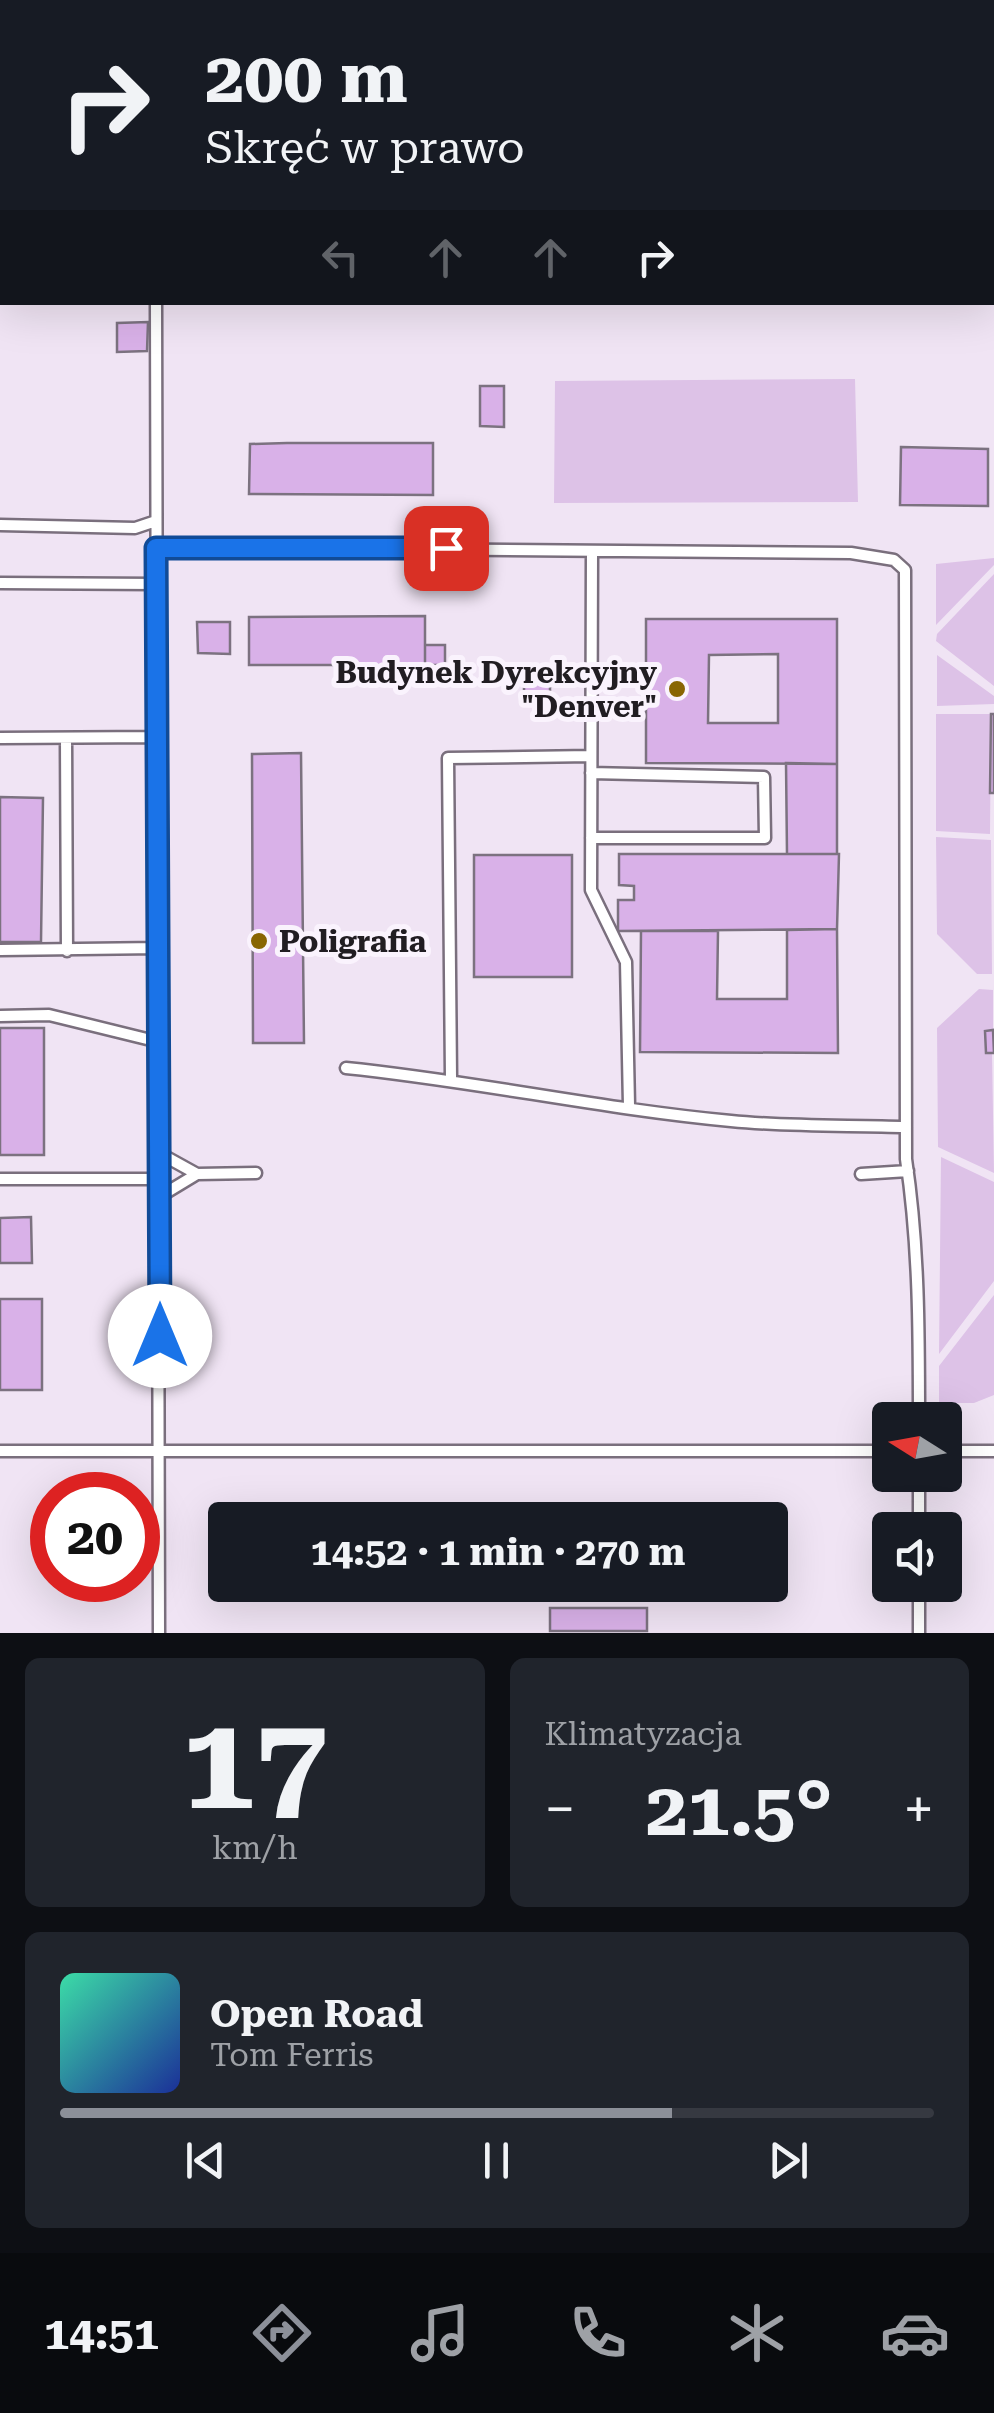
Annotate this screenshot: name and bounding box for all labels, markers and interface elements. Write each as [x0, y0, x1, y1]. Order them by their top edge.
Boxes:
text: 200 m [205, 37, 408, 119]
icon: right [40, 40, 170, 170]
text: Skręć w prawo [205, 121, 525, 174]
icon: left [313, 230, 368, 285]
icon: ahead [418, 230, 473, 285]
icon: ahead [523, 230, 578, 285]
icon: right [628, 230, 683, 285]
pin [404, 506, 489, 591]
icon: arrive [419, 521, 474, 576]
place label: Budynek Dyrekcyjny "Denver" [336, 655, 657, 724]
marker: Budynek Dyrekcyjny "Denver" [666, 678, 688, 700]
place label: Poligrafia [279, 924, 427, 959]
marker: Poligrafia [248, 930, 270, 952]
position arrow [108, 1284, 212, 1388]
north arrow [872, 1402, 962, 1492]
map controls [872, 1402, 962, 1602]
speed limit sign: 20 [30, 1472, 160, 1602]
button: sound [872, 1512, 962, 1602]
text: 14:52 · 1 min · 270 m [311, 1530, 685, 1574]
text: 17 [182, 1687, 328, 1840]
text: Klimatyzacja [545, 1715, 742, 1753]
text: 21.5° [646, 1765, 833, 1853]
text: − [545, 1777, 575, 1841]
text: + [903, 1777, 934, 1841]
text: km/h [212, 1829, 298, 1867]
text: Open Road [210, 1992, 423, 2036]
text: Tom Ferris [210, 2036, 373, 2074]
icon: previous [178, 2133, 233, 2188]
icon: pause [469, 2133, 524, 2188]
icon: next [761, 2133, 816, 2188]
icon: directions [247, 2298, 317, 2368]
icon: music [405, 2298, 475, 2368]
icon: phone [563, 2298, 633, 2368]
icon: climate [722, 2298, 792, 2368]
icon: car [880, 2298, 950, 2368]
text: 14:51 [44, 2307, 159, 2360]

